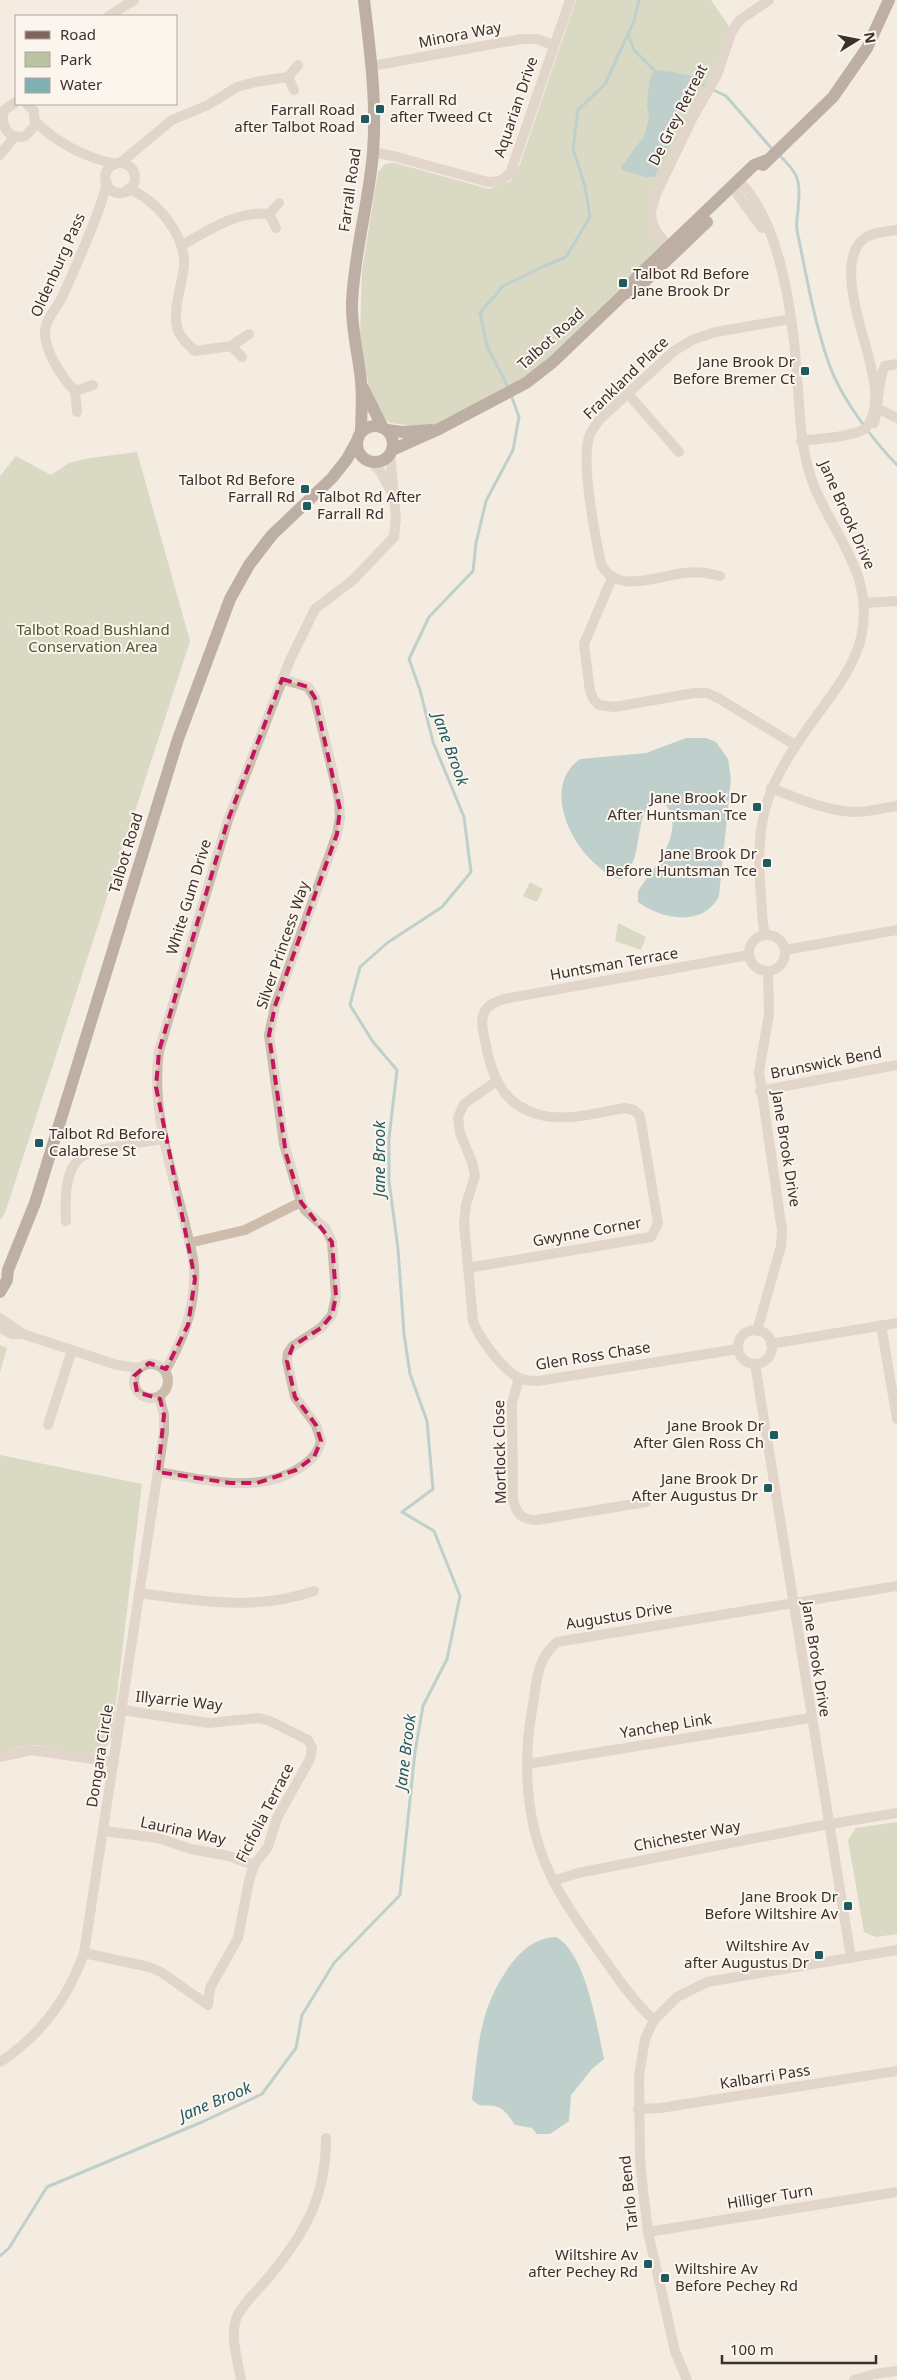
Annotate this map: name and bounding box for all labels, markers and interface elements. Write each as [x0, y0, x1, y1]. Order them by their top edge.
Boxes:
legend [15, 15, 178, 105]
north arrow [832, 15, 882, 65]
street label: Minora Way [417, 16, 503, 52]
text: Road [60, 24, 96, 44]
text: N [860, 30, 881, 45]
text: Park [60, 49, 92, 69]
street label: Aquarian Drive [488, 54, 542, 160]
street label: De Grey Retreat [643, 60, 712, 169]
text: Water [60, 74, 102, 94]
place label: Farrall Rd after Tweed Ct [390, 89, 493, 126]
place label: Farrall Road after Talbot Road [234, 99, 355, 136]
marker: Farrall Rd after Tweed Ct [374, 103, 386, 115]
marker: Farrall Road after Talbot Road [359, 113, 371, 125]
street label: Farrall Road [333, 147, 365, 233]
street label: Oldenburg Pass [25, 209, 89, 320]
place label: Talbot Rd Before Jane Brook Dr [631, 263, 749, 300]
marker: Talbot Rd Before Jane Brook Dr [617, 277, 629, 289]
street label: Talbot Road [513, 303, 588, 373]
street label: Frankland Place [578, 332, 672, 423]
place label: Jane Brook Dr Before Bremer Ct [673, 351, 796, 388]
marker: Jane Brook Dr Before Bremer Ct [799, 365, 811, 377]
street label: Jane Brook Drive [814, 455, 881, 572]
place label: Talbot Rd Before Farrall Rd [179, 469, 295, 506]
marker: Talbot Rd Before Farrall Rd [299, 483, 311, 495]
place label: Talbot Rd After Farrall Rd [317, 486, 421, 523]
marker: Talbot Rd After Farrall Rd [301, 500, 313, 512]
park label: Talbot Road Bushland Conservation Area [16, 619, 170, 656]
water label: Jane Brook [427, 706, 475, 790]
place label: Jane Brook Dr After Huntsman Tce [607, 787, 747, 824]
marker: Jane Brook Dr After Huntsman Tce [751, 801, 763, 813]
street label: Talbot Road [103, 810, 147, 895]
street label: White Gum Drive [161, 836, 215, 957]
place label: Jane Brook Dr Before Huntsman Tce [605, 843, 757, 880]
marker: Jane Brook Dr Before Huntsman Tce [761, 857, 773, 869]
street label: Silver Princess Way [251, 878, 313, 1011]
street label: Huntsman Terrace [548, 942, 679, 984]
street label: Brunswick Bend [768, 1041, 883, 1083]
street label: Jane Brook Drive [768, 1088, 806, 1208]
water label: Jane Brook [368, 1120, 390, 1200]
place label: Talbot Rd Before Calabrese St [49, 1123, 165, 1160]
marker: Talbot Rd Before Calabrese St [33, 1137, 45, 1149]
street label: Gwynne Corner [531, 1212, 643, 1250]
street label: Glen Ross Chase [534, 1336, 652, 1374]
street label: Mortlock Close [488, 1400, 510, 1504]
place label: Jane Brook Dr After Glen Ross Ch [633, 1415, 764, 1452]
marker: Jane Brook Dr After Glen Ross Ch [768, 1429, 780, 1441]
place label: Jane Brook Dr After Augustus Dr [632, 1468, 758, 1505]
marker: Jane Brook Dr After Augustus Dr [762, 1482, 774, 1494]
street label: Augustus Drive [564, 1597, 673, 1633]
street label: Jane Brook Drive [798, 1598, 836, 1718]
street label: Illyarrie Way [135, 1686, 224, 1715]
street label: Dongara Circle [81, 1703, 117, 1809]
street label: Yanchep Link [619, 1708, 713, 1742]
water label: Jane Brook [389, 1712, 421, 1794]
street label: Ficifolia Terrace [230, 1759, 298, 1866]
street label: Laurina Way [139, 1811, 228, 1849]
street label: Chichester Way [632, 1815, 742, 1855]
place label: Jane Brook Dr Before Wiltshire Av [704, 1886, 838, 1923]
marker: Jane Brook Dr Before Wiltshire Av [842, 1900, 854, 1912]
place label: Wiltshire Av after Augustus Dr [684, 1935, 809, 1972]
marker: Wiltshire Av after Augustus Dr [813, 1949, 825, 1961]
street label: Kalbarri Pass [718, 2059, 811, 2093]
water label: Jane Brook [173, 2076, 255, 2127]
street label: Tarlo Bend [614, 2155, 642, 2232]
street label: Hilliger Turn [725, 2179, 814, 2213]
place label: Wiltshire Av after Pechey Rd [528, 2244, 638, 2281]
marker: Wiltshire Av after Pechey Rd [642, 2258, 654, 2270]
place label: Wiltshire Av Before Pechey Rd [675, 2258, 798, 2295]
marker: Wiltshire Av Before Pechey Rd [659, 2272, 671, 2284]
scale bar [722, 2332, 876, 2364]
text: 100 m [730, 2339, 774, 2359]

